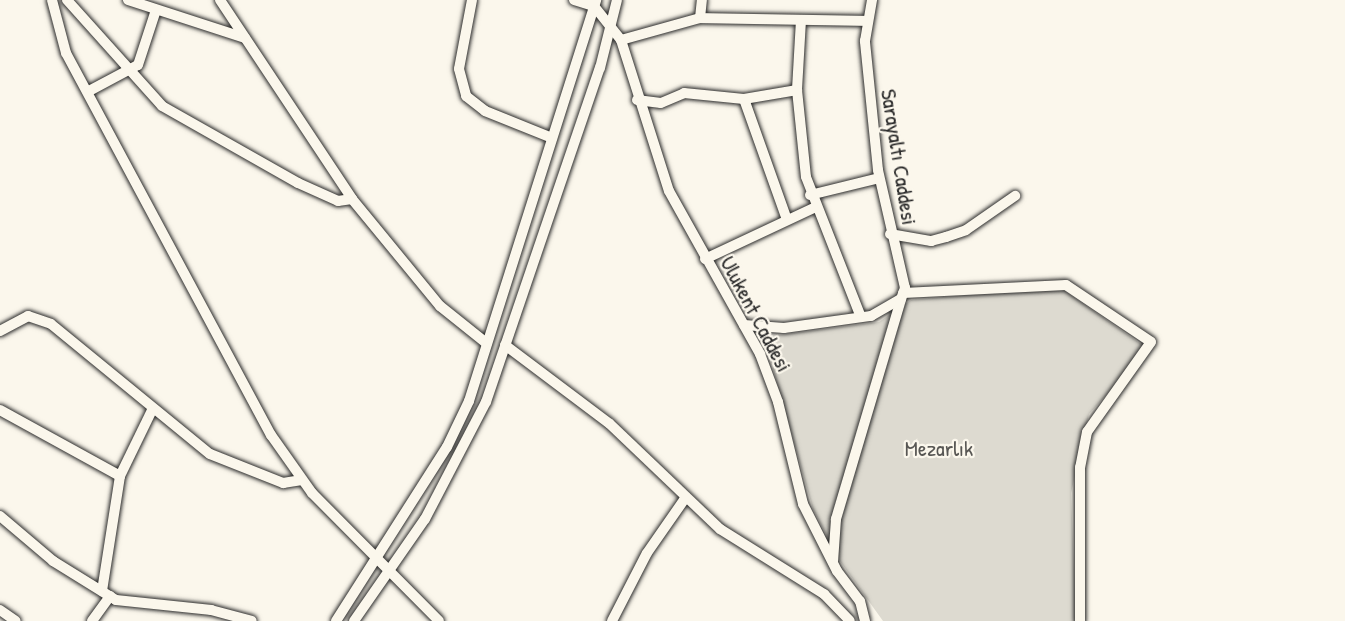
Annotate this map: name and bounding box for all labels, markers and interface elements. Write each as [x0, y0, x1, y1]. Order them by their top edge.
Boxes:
street label: Sarayaltı Caddesi [875, 87, 923, 227]
street label: Ulukent Caddesi [714, 252, 798, 376]
park label: Mezarlık [905, 436, 973, 462]

